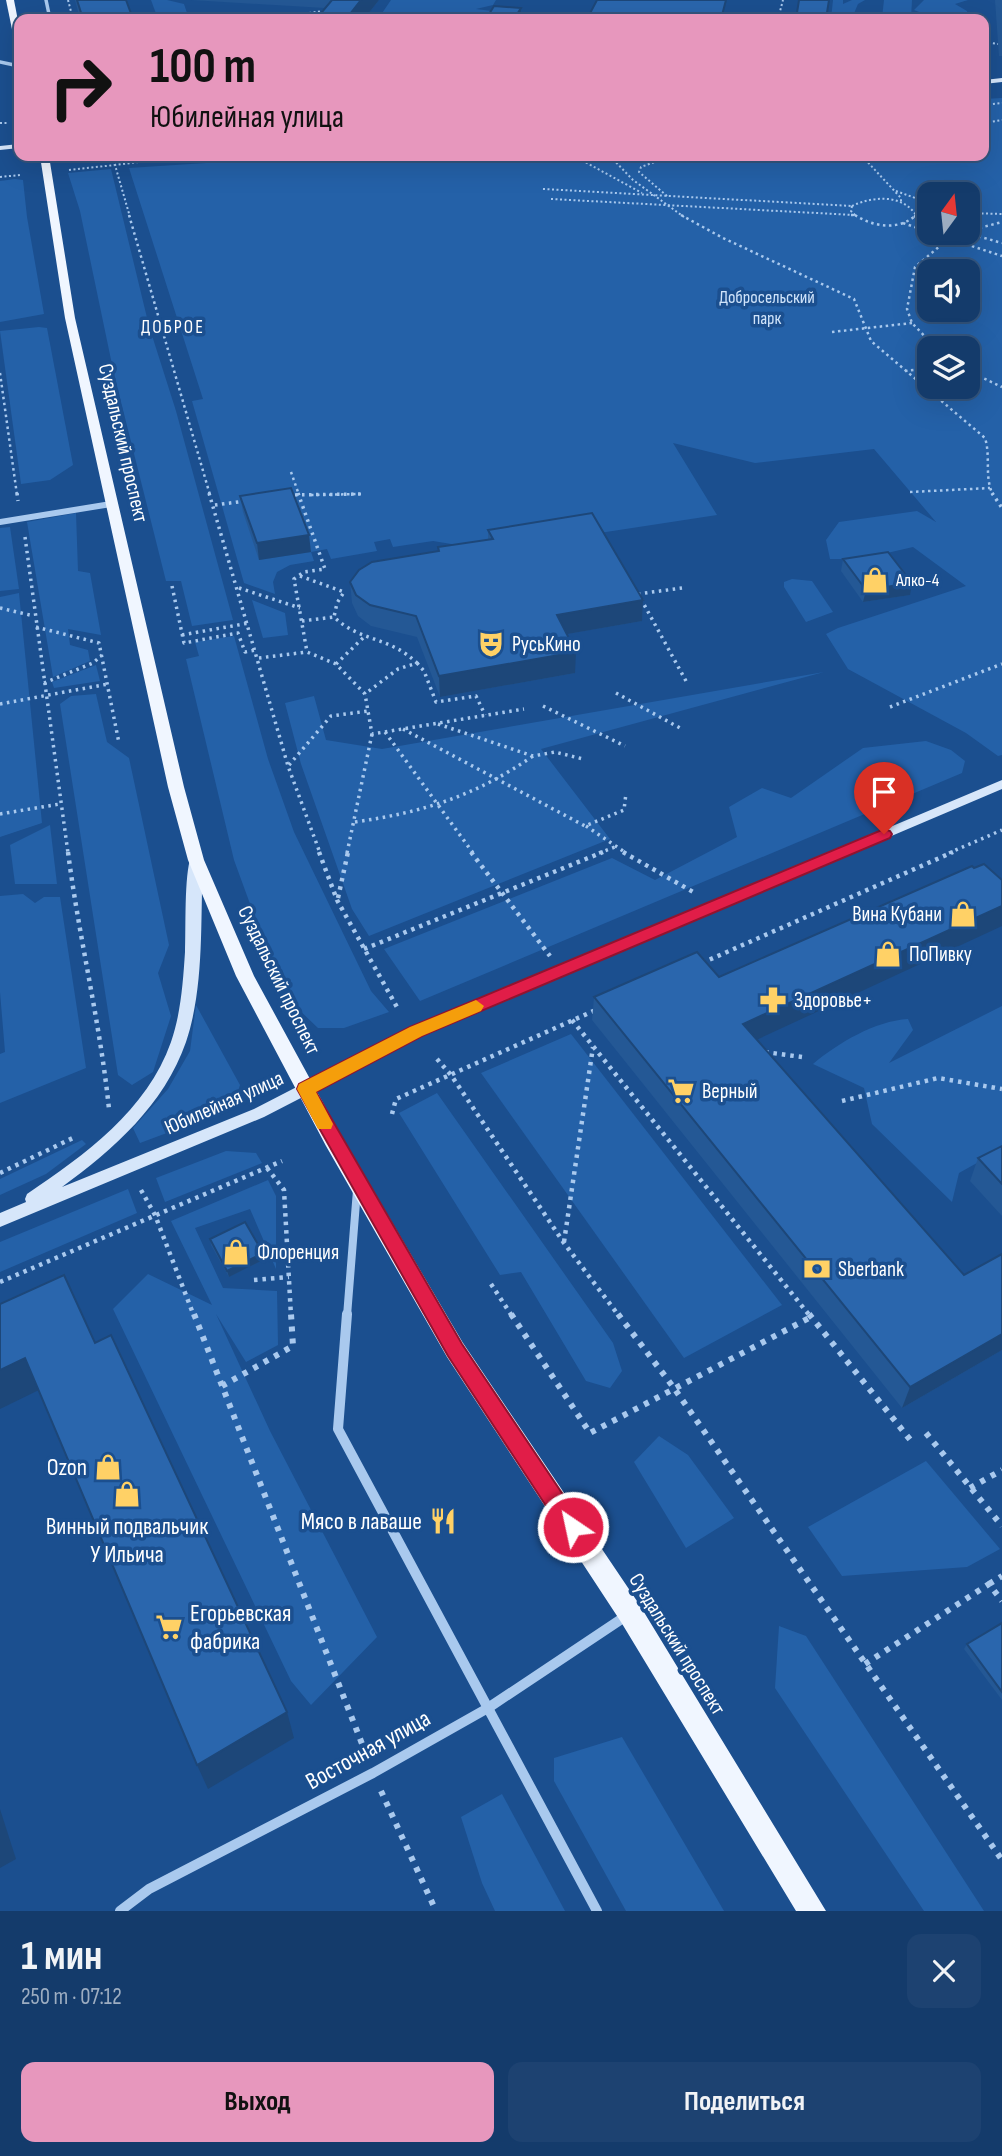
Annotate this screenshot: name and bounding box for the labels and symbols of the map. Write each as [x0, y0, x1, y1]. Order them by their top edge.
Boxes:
north arrow [917, 182, 980, 245]
park label: Добросельский парк [719, 287, 815, 329]
district label: ДОБРОЕ [141, 316, 205, 339]
street label: Суздальский проспект [93, 361, 153, 525]
shop icon: Алко-4 [860, 565, 890, 595]
place label: Алко-4 [895, 570, 940, 591]
theatre icon: РусьКино [476, 629, 506, 659]
place label: РусьКино [512, 632, 581, 657]
pin [854, 762, 914, 834]
shop icon: Вина Кубани [948, 899, 978, 929]
street label: Суздальский проспект [232, 902, 326, 1058]
place label: Вина Кубани [852, 902, 942, 927]
shop icon: ПоПивку [873, 939, 903, 969]
place label: ПоПивку [909, 942, 972, 967]
pharmacy icon: Здоровье+ [758, 985, 788, 1015]
place label: Здоровье+ [794, 988, 872, 1013]
street label: Юбилейная улица [161, 1066, 287, 1140]
supermarket icon: Верный [666, 1076, 696, 1106]
place label: Верный [702, 1079, 758, 1104]
shop icon: Флоренция [221, 1237, 251, 1267]
place label: Флоренция [257, 1240, 339, 1265]
bank icon: Sberbank [802, 1254, 832, 1284]
place label: Sberbank [838, 1257, 904, 1282]
shop icon: Ozon [93, 1452, 123, 1482]
place label: Ozon [47, 1453, 87, 1482]
shop icon: Винный подвальчик У Ильича [112, 1479, 142, 1509]
position arrow [536, 1490, 610, 1564]
restaurant icon: Мясо в лаваше [428, 1506, 458, 1536]
place label: Мясо в лаваше [301, 1507, 422, 1536]
place label: Винный подвальчик У Ильича [46, 1512, 209, 1569]
street label: Суздальский проспект [623, 1569, 731, 1719]
place label: Егорьевская фабрика [190, 1599, 291, 1656]
supermarket icon: Егорьевская фабрика [154, 1612, 184, 1642]
street label: Восточная улица [301, 1704, 435, 1796]

